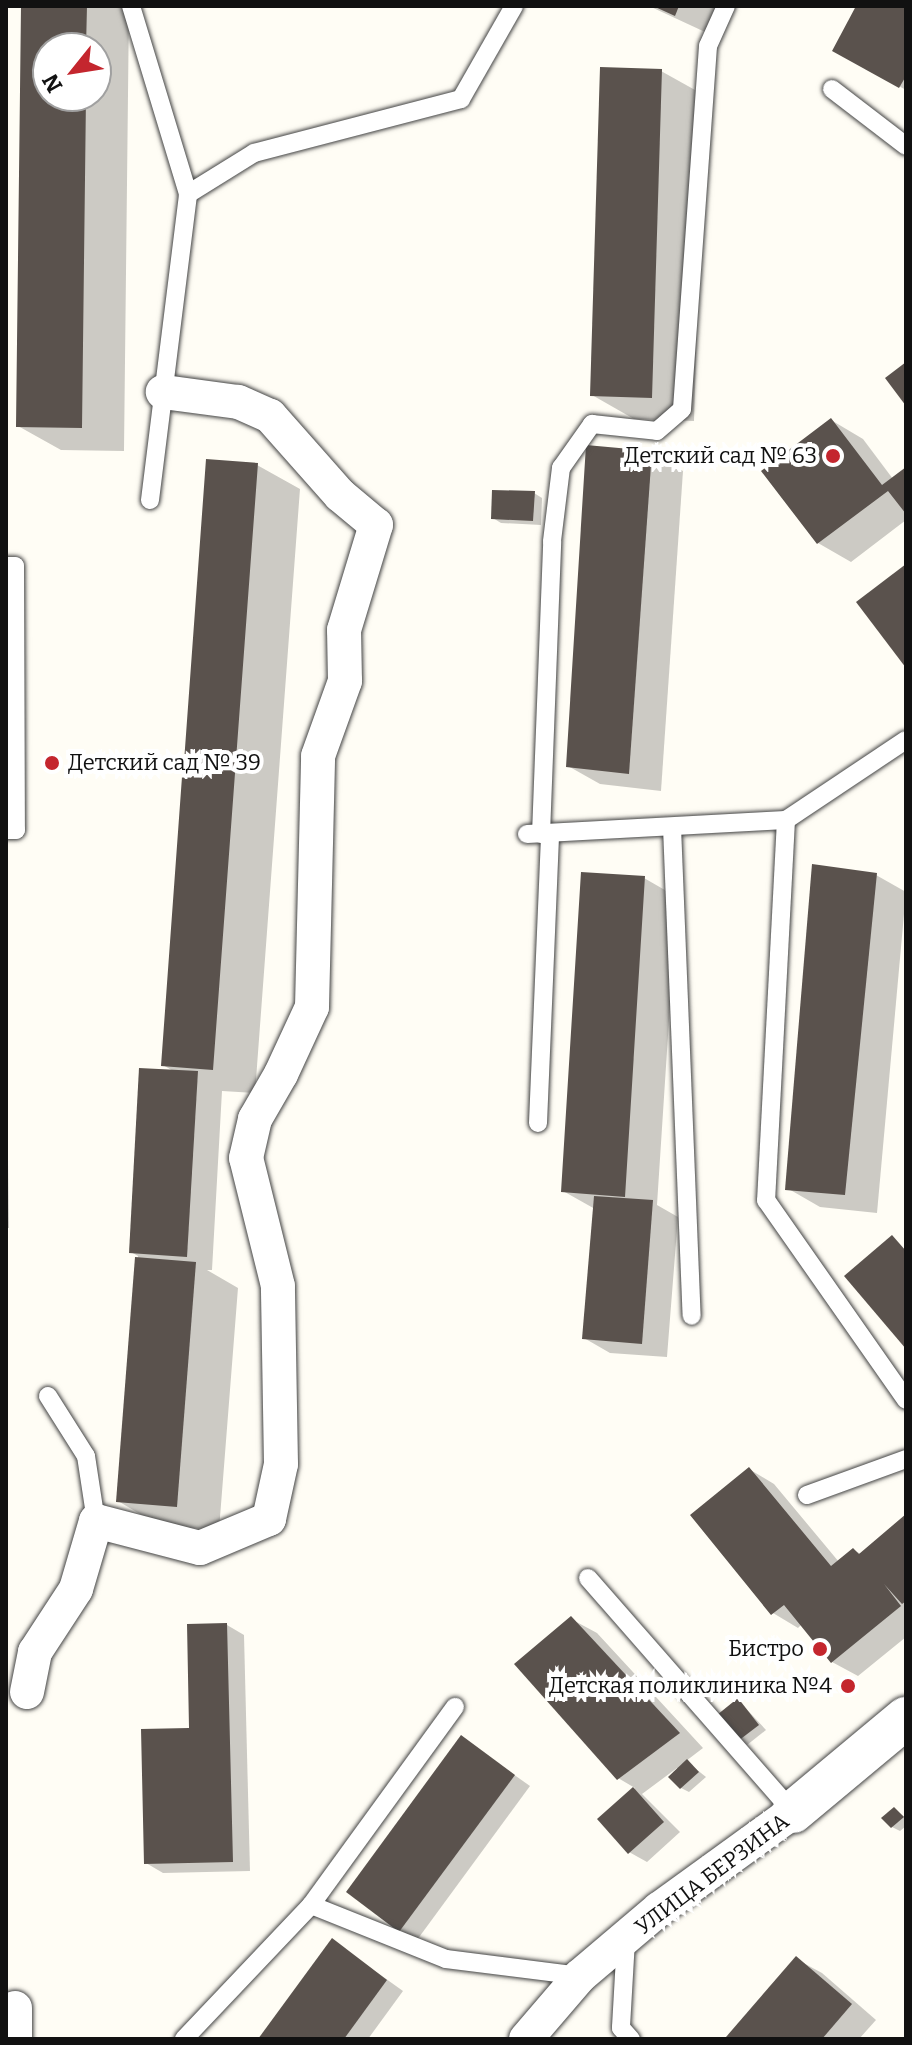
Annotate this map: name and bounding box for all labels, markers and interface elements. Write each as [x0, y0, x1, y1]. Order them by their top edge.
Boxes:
north arrow [32, 32, 112, 112]
text: N [37, 69, 68, 97]
place label: Детский сад № 63 [624, 443, 817, 469]
marker: Детский сад № 63 [824, 447, 842, 465]
place label: Детский сад № 39 [68, 750, 261, 776]
marker: Детский сад № 39 [43, 754, 61, 772]
place label: Бистро [728, 1636, 804, 1662]
marker: Бистро [811, 1640, 829, 1658]
place label: Детская поликлиника №4 [549, 1673, 832, 1699]
marker: Детская поликлиника №4 [839, 1677, 857, 1695]
street label: УЛИЦА БЕРЗИНА [630, 1808, 794, 1940]

